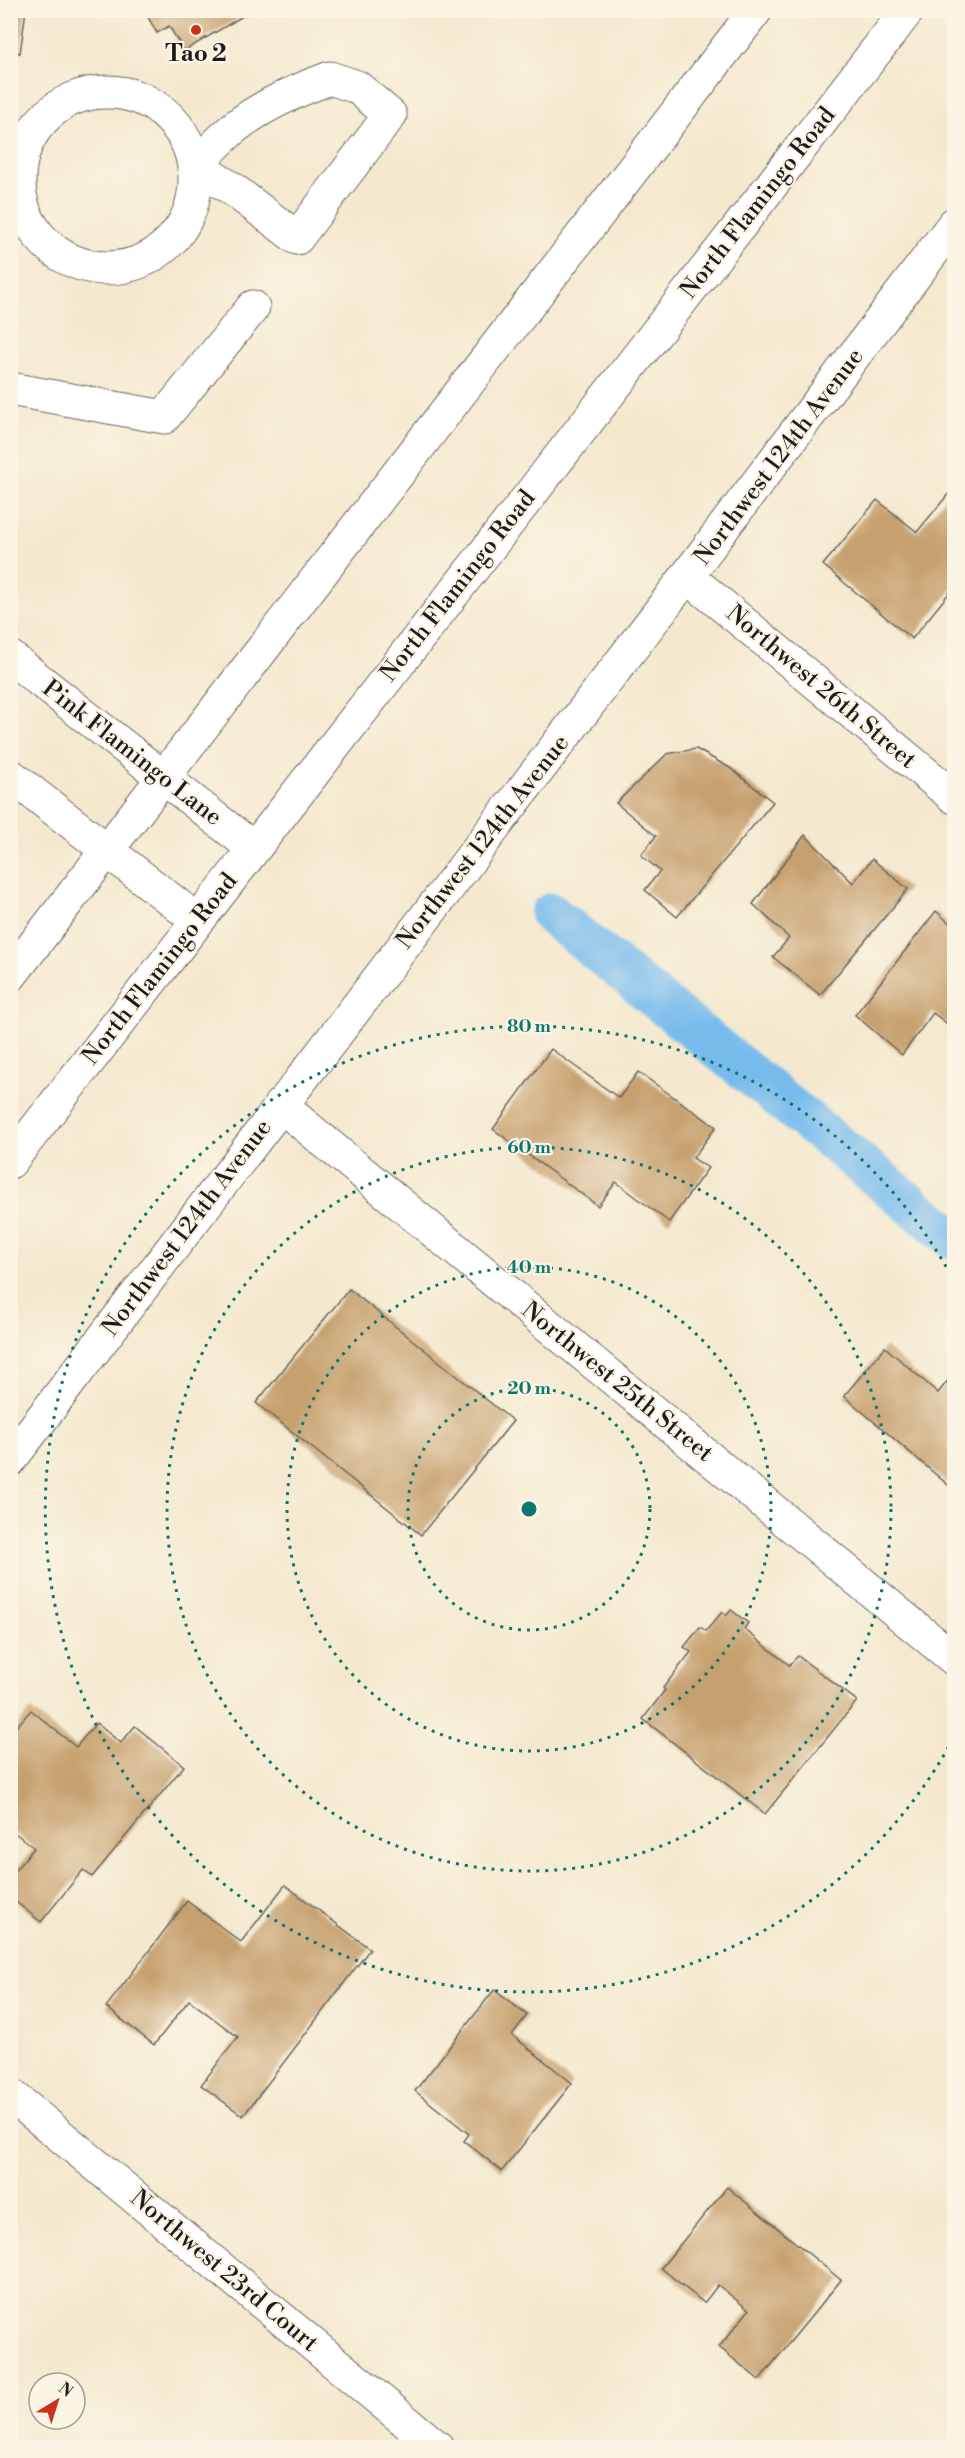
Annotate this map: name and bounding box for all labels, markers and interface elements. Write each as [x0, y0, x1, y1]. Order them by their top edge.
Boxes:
marker: Tao 2 [189, 23, 203, 37]
place label: Tao 2 [165, 39, 227, 69]
street label: North Flamingo Road [674, 101, 842, 305]
street label: Northwest 124th Avenue [688, 343, 870, 571]
street label: North Flamingo Road [374, 484, 542, 688]
street label: Northwest 26th Street [720, 599, 923, 776]
street label: Pink Flamingo Lane [36, 674, 228, 832]
street label: Northwest 124th Avenue [390, 729, 576, 955]
street label: North Flamingo Road [76, 867, 244, 1071]
text: 80 m [507, 1015, 552, 1038]
street label: Northwest 124th Avenue [96, 1114, 278, 1342]
text: 60 m [507, 1136, 551, 1159]
text: 40 m [507, 1256, 552, 1279]
street label: Northwest 25th Street [515, 1296, 719, 1469]
text: 20 m [507, 1377, 551, 1400]
centre of rings [519, 1499, 539, 1519]
street label: Northwest 23rd Court [124, 2183, 325, 2359]
north arrow [27, 2371, 87, 2431]
text: N [54, 2378, 77, 2402]

